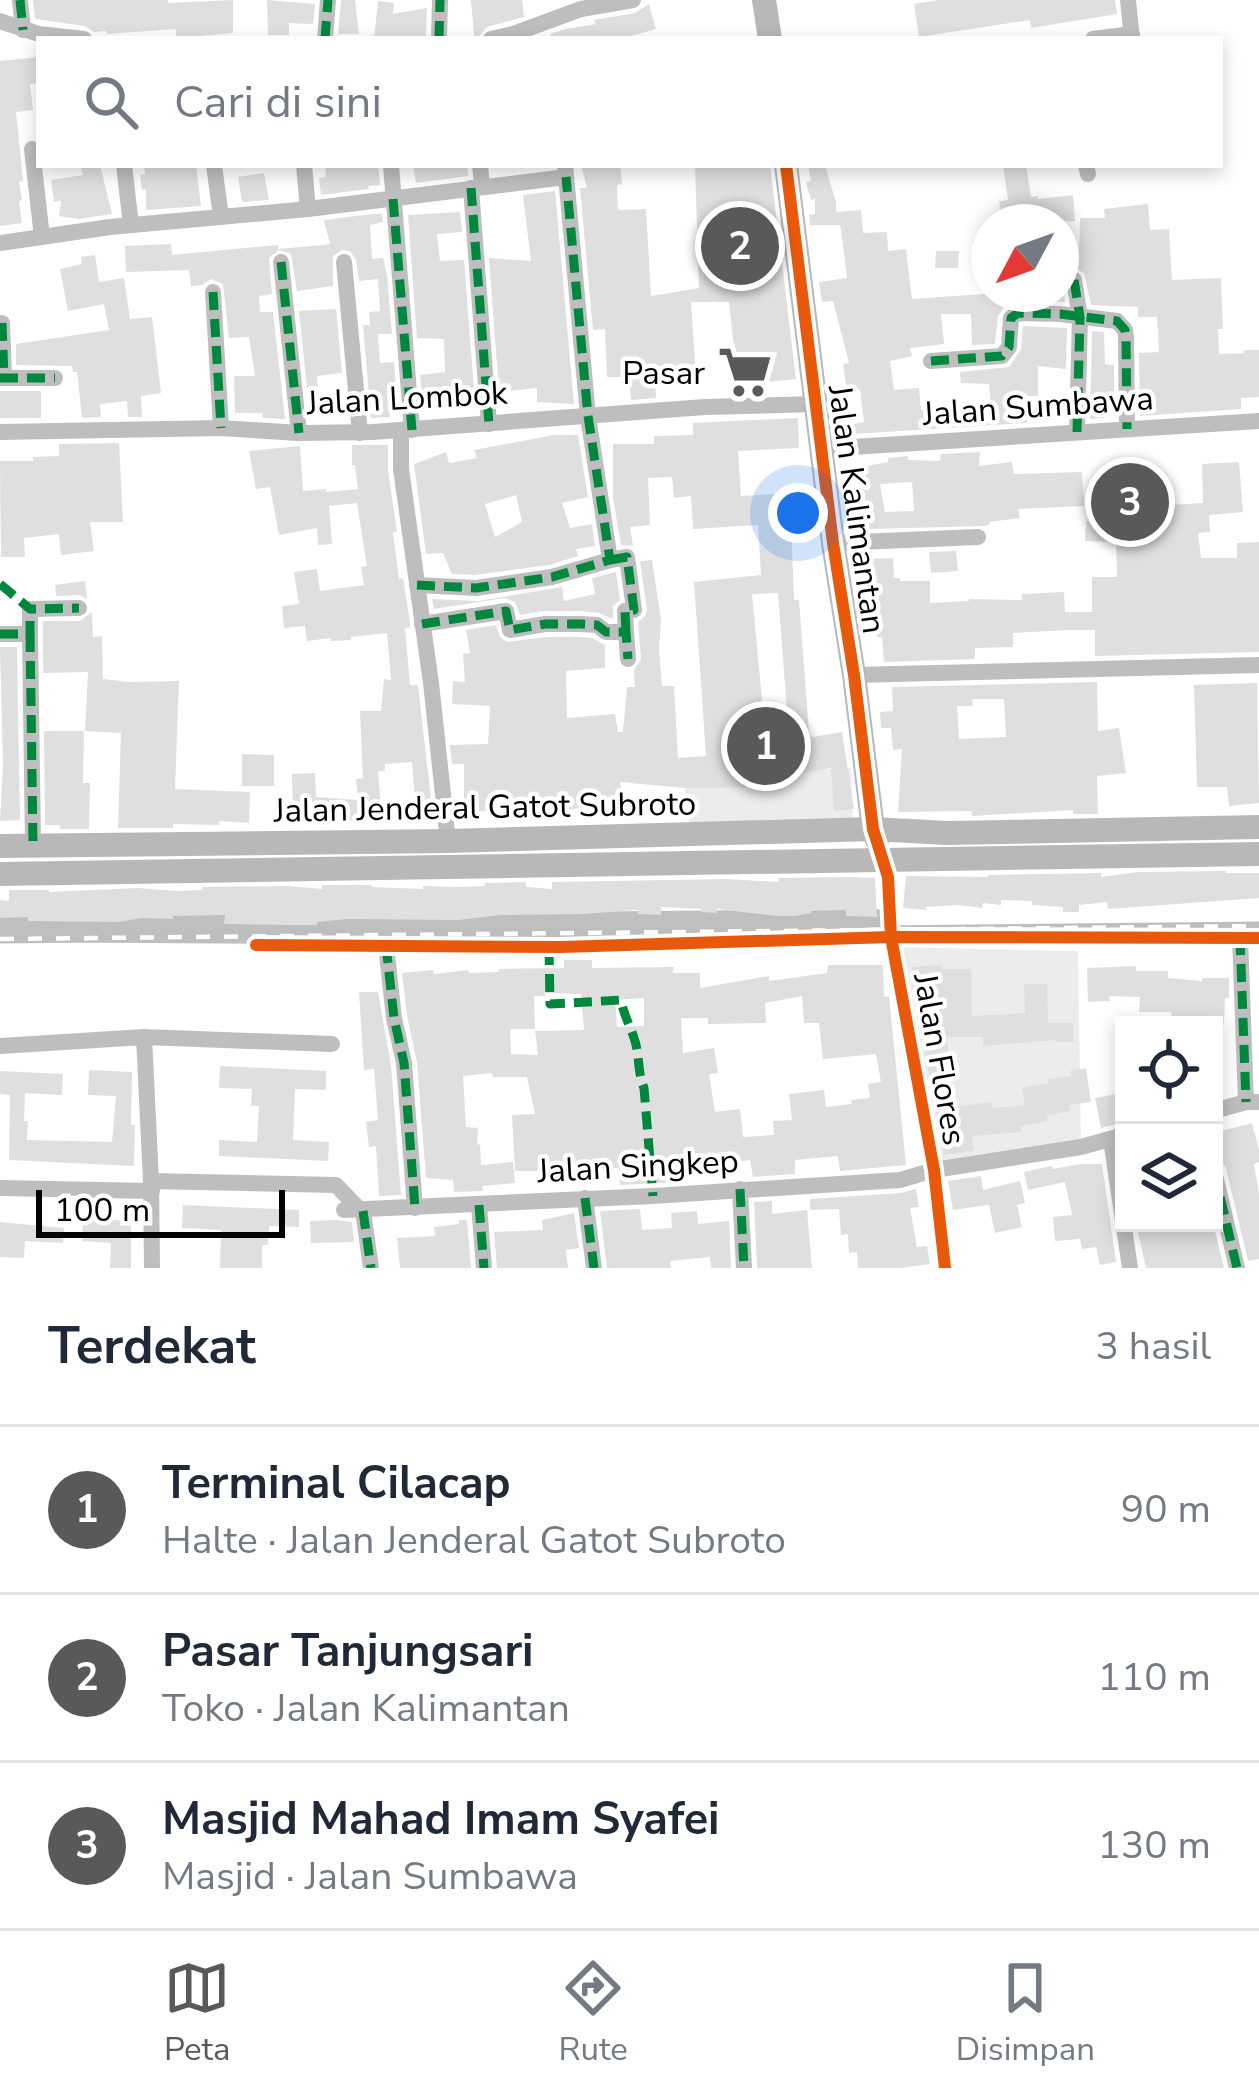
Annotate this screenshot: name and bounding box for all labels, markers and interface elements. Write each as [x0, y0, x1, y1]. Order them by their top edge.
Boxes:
search box [36, 36, 1223, 168]
icon: search [78, 69, 144, 135]
text: Cari di sini [174, 72, 382, 133]
pin: 2 [701, 201, 779, 291]
north arrow [971, 204, 1079, 312]
supermarket icon: Pasar [716, 343, 774, 401]
place label: Pasar [622, 351, 705, 396]
street label: Jalan Lombok [304, 371, 509, 426]
street label: Jalan Sumbawa [920, 376, 1155, 437]
street label: Jalan Kalimantan [817, 381, 896, 636]
pin: 3 [1091, 457, 1169, 547]
your location [768, 483, 828, 543]
pin: 1 [727, 701, 805, 791]
street label: Jalan Jenderal Gatot Subroto [272, 781, 697, 834]
street label: Jalan Flores [902, 969, 977, 1149]
map controls [1115, 1016, 1223, 1232]
button: locate [1115, 1016, 1223, 1124]
button: layers [1115, 1124, 1223, 1232]
street label: Jalan Singkep [535, 1139, 740, 1194]
scale bar [36, 1184, 285, 1237]
text: 100 m [54, 1188, 150, 1233]
text: Terdekat [48, 1311, 256, 1381]
text: 3 hasil [1095, 1320, 1211, 1373]
text: Terminal Cilacap [162, 1453, 511, 1514]
text: 1 [75, 1483, 99, 1536]
text: 90 m [1121, 1483, 1211, 1536]
text: Halte · Jalan Jenderal Gatot Subroto [162, 1514, 786, 1567]
text: Pasar Tanjungsari [162, 1621, 534, 1682]
text: 2 [75, 1651, 99, 1704]
text: 110 m [1097, 1651, 1211, 1704]
text: Toko · Jalan Kalimantan [162, 1682, 570, 1735]
text: Masjid Mahad Imam Syafei [162, 1789, 720, 1850]
text: 3 [75, 1819, 99, 1872]
text: 130 m [1097, 1819, 1211, 1872]
text: Masjid · Jalan Sumbawa [162, 1850, 578, 1903]
tab: Peta [164, 1955, 231, 2072]
tab: Rute [558, 1955, 628, 2072]
tab: Disimpan [956, 1955, 1095, 2072]

